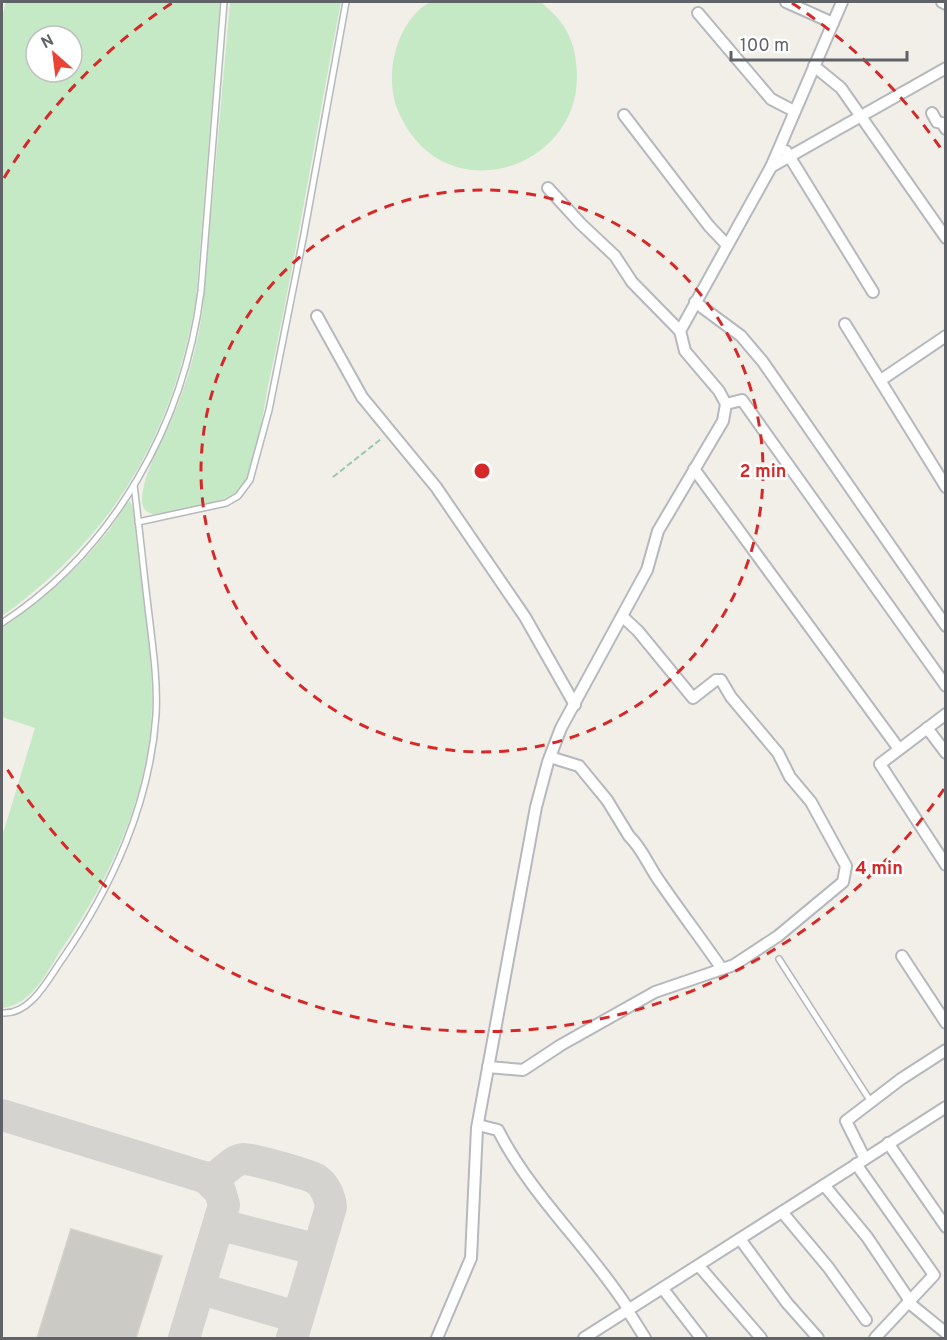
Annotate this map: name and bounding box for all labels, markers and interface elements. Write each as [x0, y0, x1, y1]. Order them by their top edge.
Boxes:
north arrow [24, 24, 84, 84]
scale bar [731, 24, 906, 62]
text: N [38, 31, 58, 54]
text: 100 m [740, 35, 789, 58]
centre of rings [472, 461, 492, 481]
text: 2 min [739, 461, 787, 484]
text: 4 min [855, 858, 903, 881]

